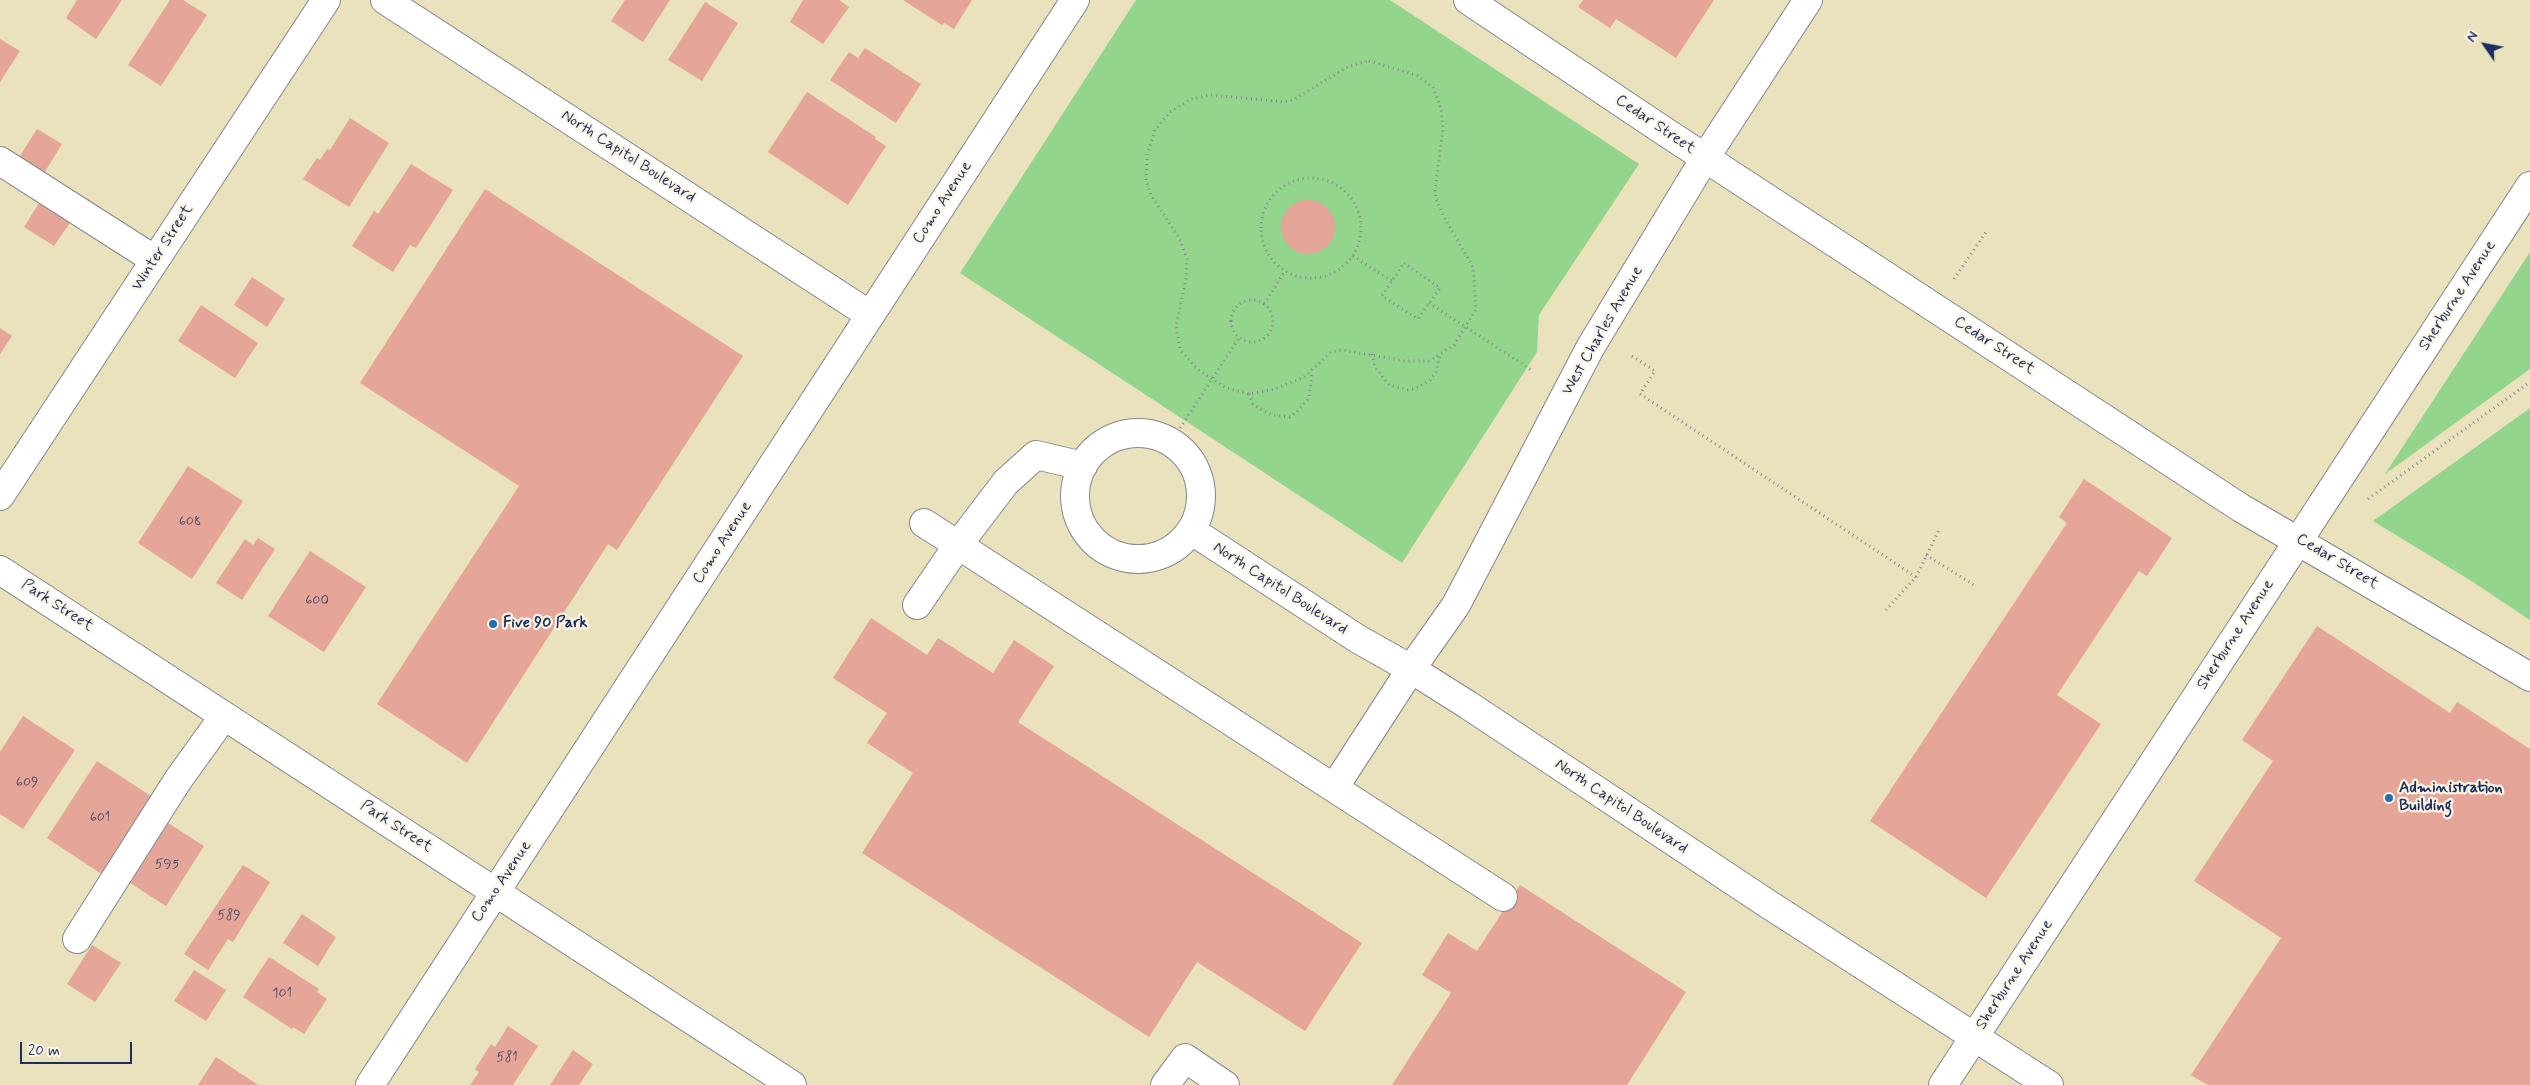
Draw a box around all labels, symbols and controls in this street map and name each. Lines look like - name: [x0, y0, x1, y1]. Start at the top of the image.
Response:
- north arrow: [2460, 20, 2510, 70]
- text: N: [2462, 28, 2483, 46]
- street label: Cedar Street: [1611, 91, 1699, 159]
- street label: North Capitol Boulevard: [557, 106, 699, 208]
- street label: Como Avenue: [909, 158, 977, 248]
- street label: Winter Street: [128, 201, 198, 295]
- street label: Sherburne Avenue: [2415, 237, 2501, 355]
- street label: West Charles Avenue: [1558, 263, 1648, 399]
- street label: Cedar Street: [1950, 313, 2038, 379]
- street label: Como Avenue: [689, 498, 757, 588]
- house number: 608: [179, 514, 201, 530]
- street label: Cedar Street: [2292, 530, 2382, 594]
- street label: North Capitol Boulevard: [1209, 538, 1351, 640]
- street label: Park Street: [17, 576, 97, 636]
- street label: Sherburne Avenue: [2193, 576, 2279, 694]
- house number: 600: [305, 593, 329, 609]
- place label: Five 90 Park: [503, 614, 587, 634]
- marker: Five 90 Park: [487, 618, 499, 630]
- street label: North Capitol Boulevard: [1551, 755, 1691, 859]
- house number: 609: [16, 775, 38, 791]
- place label: Administration Building: [2399, 779, 2503, 817]
- marker: Administration Building: [2383, 792, 2395, 804]
- street label: Park Street: [356, 797, 436, 857]
- house number: 601: [90, 810, 110, 826]
- street label: Como Avenue: [468, 837, 536, 927]
- house number: 595: [155, 857, 179, 873]
- house number: 589: [217, 908, 241, 924]
- street label: Sherburne Avenue: [1972, 916, 2058, 1034]
- house number: 101: [272, 986, 292, 1002]
- scale bar: [22, 1032, 135, 1064]
- text: 20 m: [28, 1041, 60, 1061]
- house number: 581: [496, 1050, 518, 1066]

